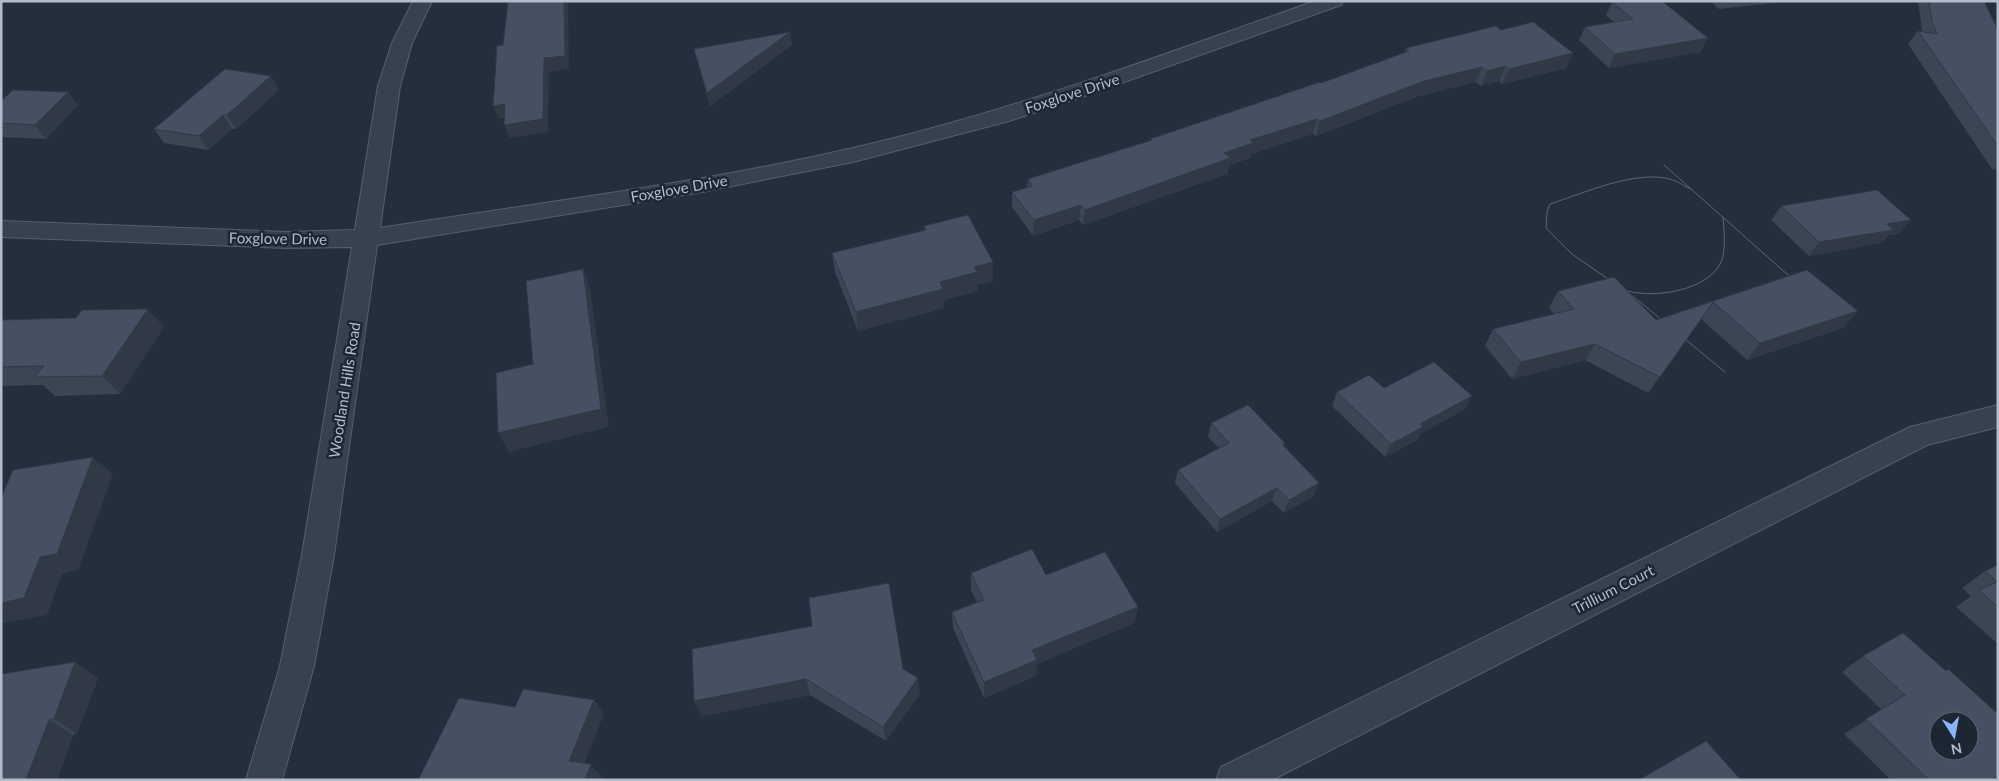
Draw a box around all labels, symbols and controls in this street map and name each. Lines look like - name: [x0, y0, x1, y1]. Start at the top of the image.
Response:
- street label: Foxglove Drive: [1023, 69, 1122, 117]
- street label: Foxglove Drive: [629, 171, 729, 205]
- street label: Foxglove Drive: [229, 228, 327, 248]
- street label: Woodland Hills Road: [324, 321, 364, 459]
- street label: Trillium Court: [1569, 560, 1657, 617]
- north arrow: [1929, 711, 1979, 761]
- text: N: [1950, 740, 1963, 759]

